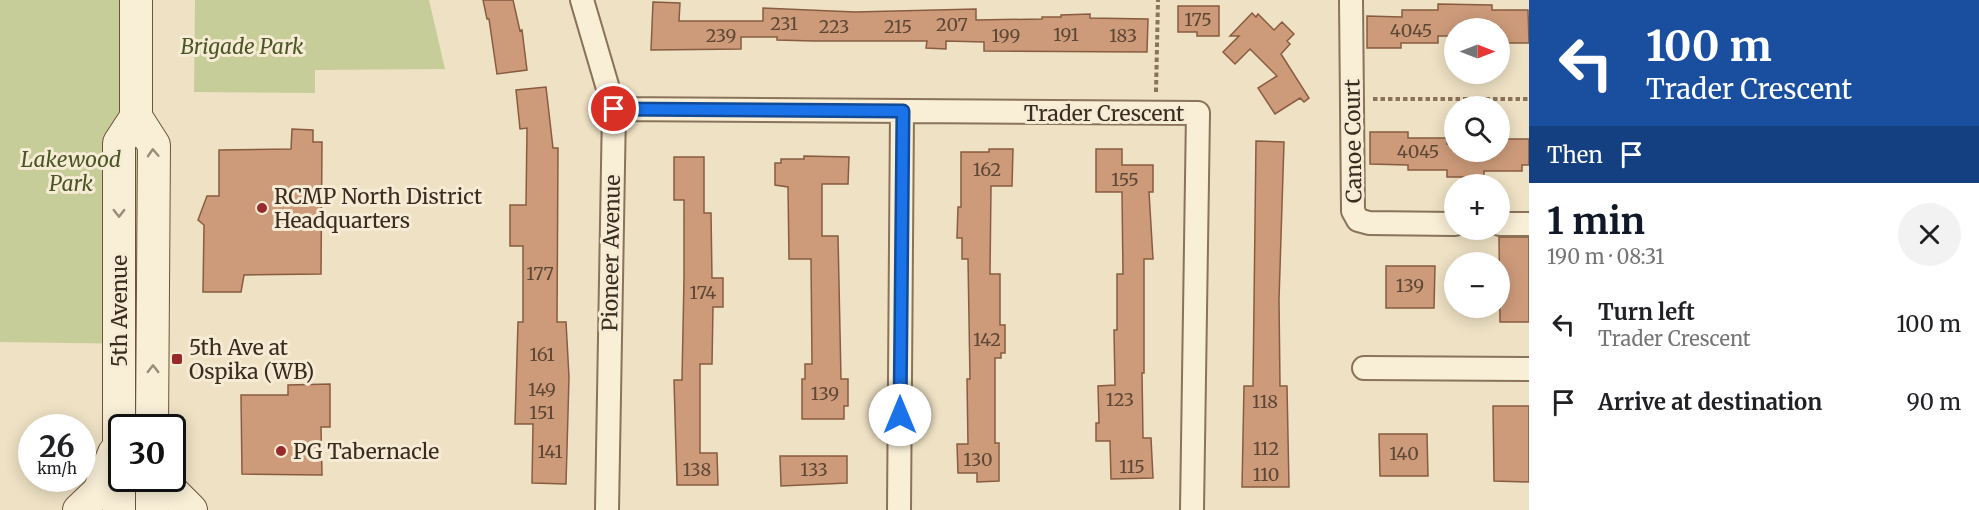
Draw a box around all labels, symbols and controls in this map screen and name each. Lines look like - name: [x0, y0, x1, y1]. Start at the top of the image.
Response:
- house number: 175: [1184, 8, 1212, 31]
- house number: 231: [770, 12, 798, 35]
- house number: 207: [936, 13, 968, 36]
- house number: 223: [819, 15, 849, 38]
- house number: 215: [884, 15, 912, 38]
- north arrow: [1444, 18, 1510, 84]
- map controls: [1444, 18, 1510, 318]
- house number: 4045: [1390, 19, 1432, 42]
- text: 100 m: [1646, 20, 1772, 72]
- house number: 191: [1053, 23, 1079, 46]
- house number: 239: [706, 24, 736, 47]
- house number: 199: [991, 24, 1021, 47]
- house number: 183: [1109, 24, 1137, 47]
- icon: left: [1547, 24, 1625, 102]
- park label: Brigade Park: [180, 33, 304, 60]
- text: Trader Crescent: [1646, 72, 1852, 106]
- street label: Canoe Court: [1338, 79, 1368, 203]
- pin: [588, 83, 639, 134]
- icon: arrive: [597, 92, 630, 125]
- button: search: [1444, 96, 1510, 162]
- street label: Trader Crescent: [1024, 100, 1184, 127]
- icon: arrive: [1615, 138, 1648, 171]
- house number: 4045: [1397, 140, 1439, 163]
- text: Then: [1547, 141, 1603, 169]
- park label: Lakewood Park: [21, 146, 121, 197]
- one-way arrow: [147, 149, 160, 158]
- house number: 162: [973, 158, 1001, 181]
- house number: 155: [1111, 168, 1139, 191]
- street label: Pioneer Avenue: [596, 174, 626, 332]
- button: +: [1444, 174, 1510, 240]
- place label: RCMP North District Headquarters: [274, 183, 482, 234]
- text: 1 min: [1547, 199, 1645, 244]
- marker: RCMP North District Headquarters: [255, 201, 269, 215]
- button: close: [1898, 203, 1961, 266]
- one-way arrow: [113, 208, 125, 217]
- text: 190 m · 08:31: [1547, 244, 1664, 269]
- button: −: [1444, 252, 1510, 318]
- street label: 5th Avenue: [106, 255, 133, 367]
- house number: 177: [526, 262, 554, 285]
- house number: 139: [1396, 274, 1424, 297]
- house number: 174: [690, 281, 716, 304]
- text: Turn left: [1598, 298, 1695, 326]
- icon: left: [1547, 308, 1580, 341]
- text: 100 m: [1896, 310, 1961, 338]
- text: Trader Crescent: [1598, 326, 1751, 351]
- house number: 142: [973, 328, 1001, 351]
- place label: 5th Ave at Ospika (WB): [189, 334, 314, 385]
- house number: 161: [529, 343, 555, 366]
- marker: 5th Ave at Ospika (WB): [170, 352, 184, 366]
- one-way arrow: [147, 365, 159, 374]
- house number: 149: [528, 378, 556, 401]
- house number: 139: [811, 382, 839, 405]
- position arrow: [868, 383, 932, 447]
- icon: arrive: [1547, 386, 1580, 419]
- house number: 123: [1106, 388, 1134, 411]
- text: Arrive at destination: [1598, 388, 1822, 416]
- text: 90 m: [1906, 388, 1961, 416]
- house number: 118: [1252, 390, 1278, 413]
- house number: 151: [529, 401, 555, 424]
- speed limit sign: 30: [108, 414, 186, 492]
- text: 26: [39, 427, 75, 465]
- house number: 112: [1253, 437, 1279, 460]
- place label: PG Tabernacle: [293, 438, 439, 465]
- house number: 141: [537, 440, 563, 463]
- house number: 140: [1389, 442, 1419, 465]
- marker: PG Tabernacle: [274, 444, 288, 458]
- house number: 130: [963, 448, 993, 471]
- house number: 115: [1119, 455, 1145, 478]
- house number: 138: [683, 458, 711, 481]
- house number: 133: [800, 458, 828, 481]
- text: km/h: [37, 459, 77, 478]
- house number: 110: [1253, 463, 1279, 486]

